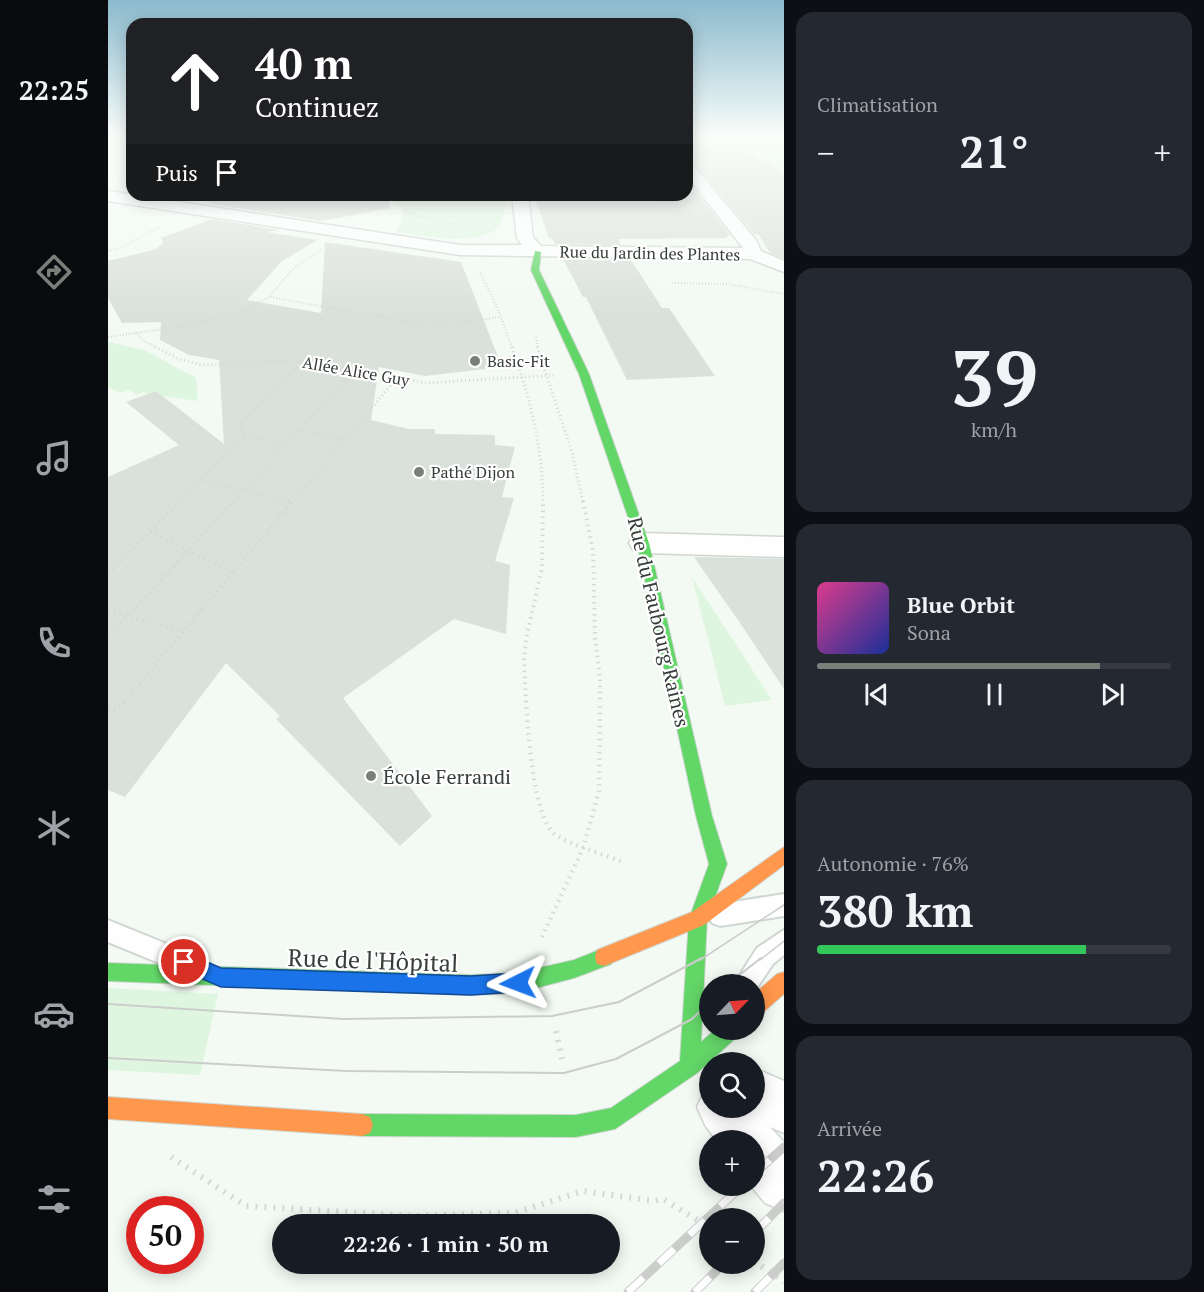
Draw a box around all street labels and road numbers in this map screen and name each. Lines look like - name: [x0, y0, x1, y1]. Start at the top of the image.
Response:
- street label: Rue du Jardin des Plantes: [560, 240, 741, 266]
- street label: Allée Alice Guy: [301, 351, 412, 391]
- street label: Rue du Faubourg Raines: [622, 514, 696, 730]
- street label: Rue de l'Hôpital: [287, 941, 459, 979]

